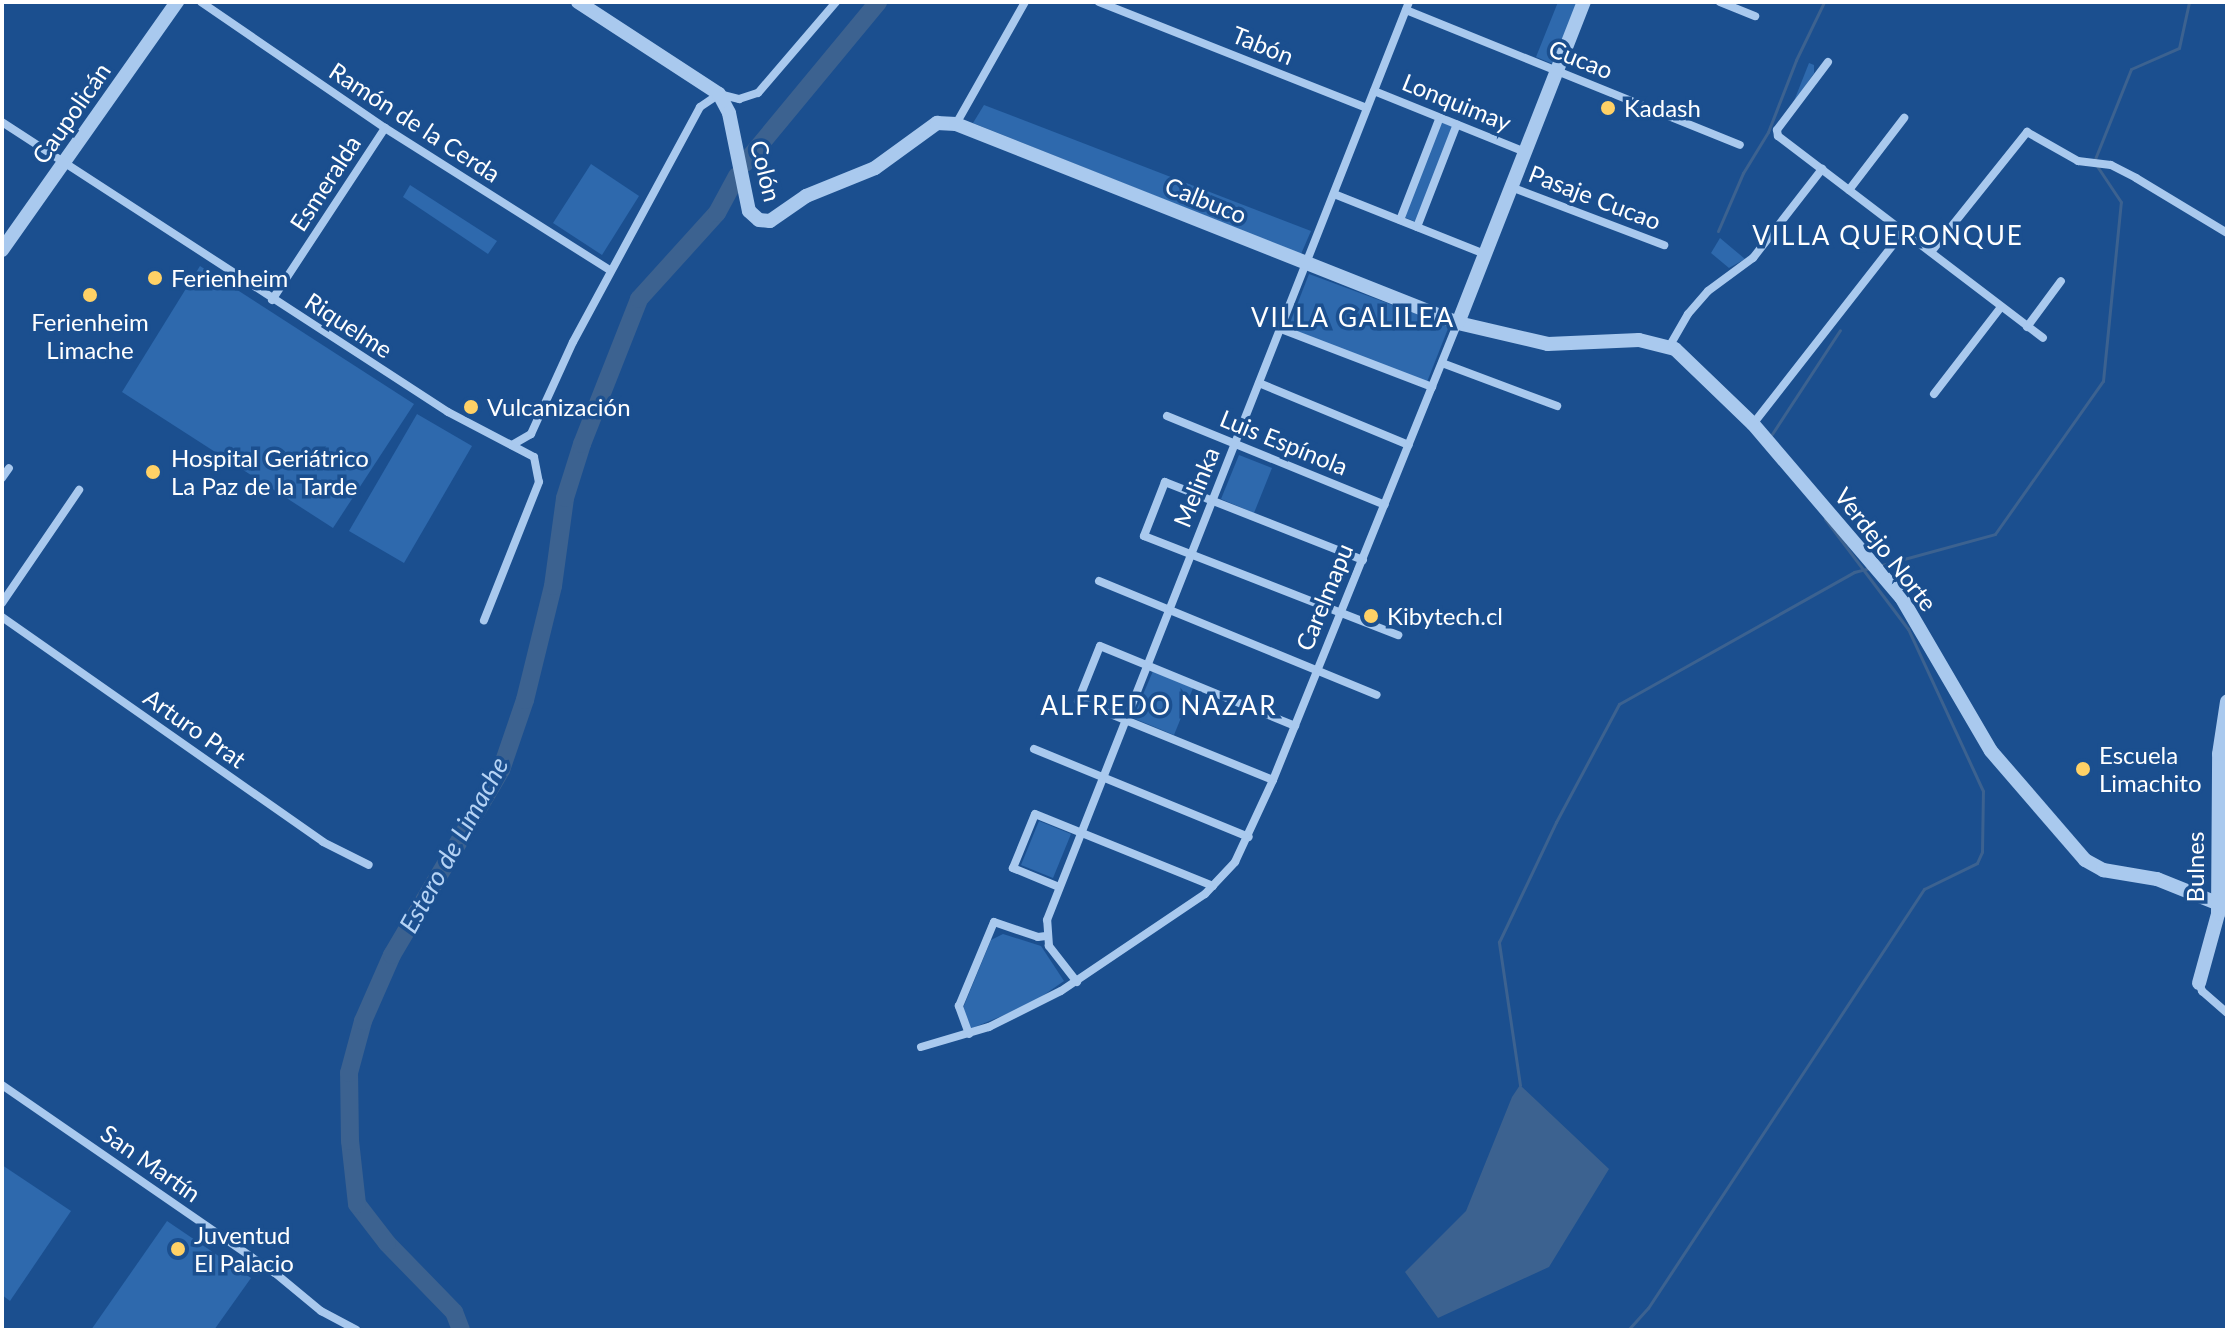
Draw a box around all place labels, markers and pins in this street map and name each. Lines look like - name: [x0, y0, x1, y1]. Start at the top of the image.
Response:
- place label: Kadash: [1624, 94, 1701, 122]
- marker: Kadash: [1599, 99, 1617, 117]
- place label: Ferienheim: [171, 264, 288, 292]
- marker: Ferienheim: [146, 269, 164, 287]
- marker: Ferienheim Limache: [81, 286, 99, 304]
- place label: Ferienheim Limache: [31, 308, 149, 364]
- place label: Vulcanización: [487, 393, 631, 421]
- marker: Vulcanización: [462, 398, 480, 416]
- place label: Hospital Geriátrico La Paz de la Tarde: [171, 444, 369, 500]
- marker: Hospital Geriátrico La Paz de la Tarde: [142, 461, 164, 483]
- place label: Kibytech.cl: [1387, 602, 1503, 630]
- marker: Kibytech.cl: [1362, 607, 1380, 625]
- place label: Escuela Limachito: [2099, 741, 2202, 797]
- marker: Escuela Limachito: [2074, 760, 2092, 778]
- place label: Juventud El Palacio: [194, 1221, 294, 1277]
- marker: Juventud El Palacio: [169, 1240, 187, 1258]

